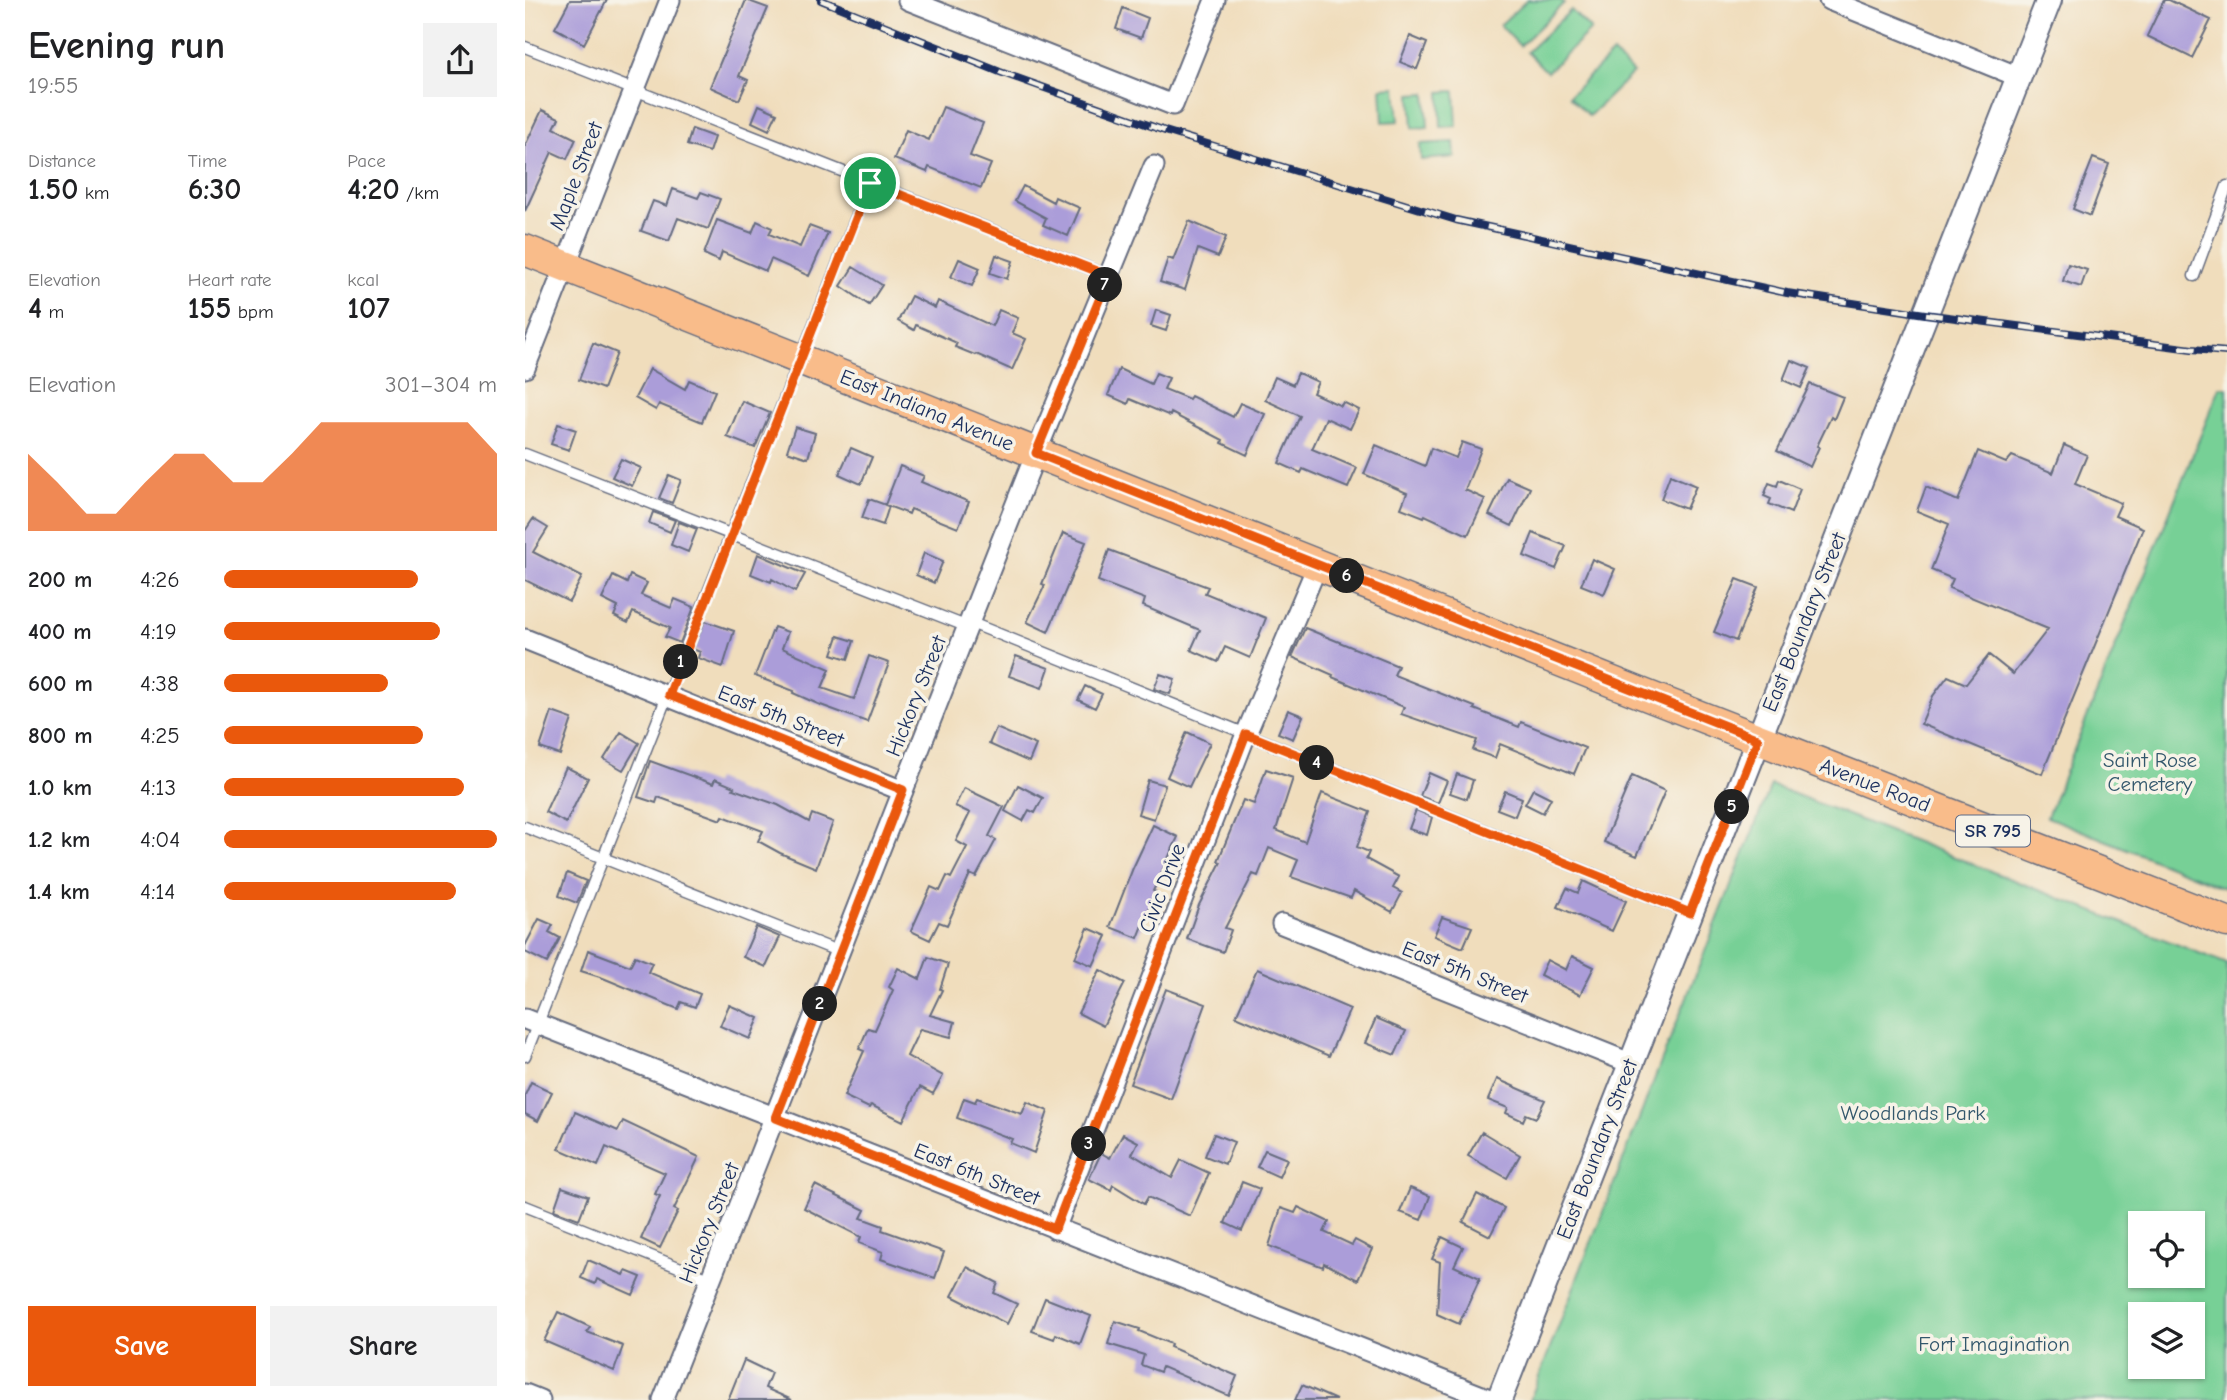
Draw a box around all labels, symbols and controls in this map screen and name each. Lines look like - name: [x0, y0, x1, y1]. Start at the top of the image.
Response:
- button: share: [423, 23, 497, 97]
- text: Evening run: [28, 24, 225, 68]
- text: 19:55: [28, 72, 78, 99]
- street label: Maple Street: [544, 117, 608, 234]
- text: Distance: [28, 150, 96, 172]
- text: Time: [188, 150, 227, 172]
- text: Pace: [347, 150, 386, 172]
- pin: [840, 153, 900, 213]
- icon: arrive: [851, 164, 889, 202]
- text: 1.50: [28, 172, 78, 207]
- text: 6:30: [188, 172, 242, 207]
- text: 4:20: [347, 172, 400, 207]
- text: km: [78, 182, 110, 204]
- text: /km: [400, 182, 439, 204]
- pin: 7: [1087, 268, 1123, 302]
- text: Elevation: [28, 269, 101, 291]
- text: Heart rate: [188, 269, 271, 291]
- text: kcal: [347, 269, 379, 291]
- text: 7: [1100, 273, 1109, 295]
- text: 4: [28, 291, 42, 326]
- text: 155: [188, 291, 231, 326]
- text: 107: [347, 291, 390, 326]
- text: m: [42, 301, 64, 323]
- text: bpm: [231, 301, 274, 323]
- street label: East Indiana Avenue: [837, 364, 1017, 456]
- text: Elevation: [28, 371, 116, 398]
- text: 301–304 m: [385, 371, 497, 398]
- street label: East Boundary Street: [1757, 528, 1851, 715]
- pin: 6: [1329, 558, 1365, 594]
- text: 6: [1342, 564, 1351, 586]
- text: 200 m: [28, 566, 92, 593]
- text: 4:26: [140, 566, 180, 593]
- text: 400 m: [28, 618, 92, 645]
- text: 4:19: [140, 618, 177, 645]
- street label: Hickory Street: [881, 631, 952, 760]
- pin: 1: [663, 644, 699, 680]
- text: 1: [677, 650, 684, 672]
- text: 600 m: [28, 670, 93, 697]
- text: 4:38: [140, 670, 179, 697]
- street label: East 5th Street: [715, 680, 848, 753]
- text: 800 m: [28, 722, 93, 749]
- text: 4:25: [140, 722, 180, 749]
- pin: 4: [1299, 746, 1335, 780]
- park label: Saint Rose Cemetery: [2103, 748, 2197, 796]
- text: 4: [1312, 751, 1321, 773]
- street label: Avenue Road: [1816, 753, 1934, 817]
- text: 1.0 km: [28, 774, 92, 801]
- text: 4:13: [140, 774, 176, 801]
- pin: 5: [1715, 790, 1749, 824]
- text: 5: [1726, 795, 1737, 817]
- road number: SR 795: [1956, 816, 2030, 846]
- text: 1.2 km: [28, 826, 90, 853]
- text: 4:04: [140, 826, 180, 853]
- street label: Civic Drive: [1134, 840, 1190, 936]
- text: 1.4 km: [28, 878, 90, 905]
- text: 4:14: [140, 878, 176, 905]
- street label: East 5th Street: [1399, 936, 1532, 1009]
- pin: 2: [803, 986, 837, 1021]
- text: 2: [815, 992, 824, 1014]
- street label: East Boundary Street: [1552, 1055, 1643, 1242]
- park label: Woodlands Park: [1841, 1101, 1985, 1125]
- pin: 3: [1071, 1126, 1107, 1162]
- text: 3: [1084, 1132, 1093, 1154]
- street label: East 6th Street: [911, 1138, 1044, 1211]
- street label: Hickory Street: [674, 1158, 745, 1287]
- map controls: [2128, 1211, 2205, 1379]
- button: locate: [2128, 1211, 2205, 1288]
- button: layers: [2128, 1302, 2205, 1379]
- button: Save: [28, 1306, 256, 1386]
- button: Share: [270, 1306, 497, 1386]
- park label: Fort Imagination: [1918, 1332, 2070, 1356]

